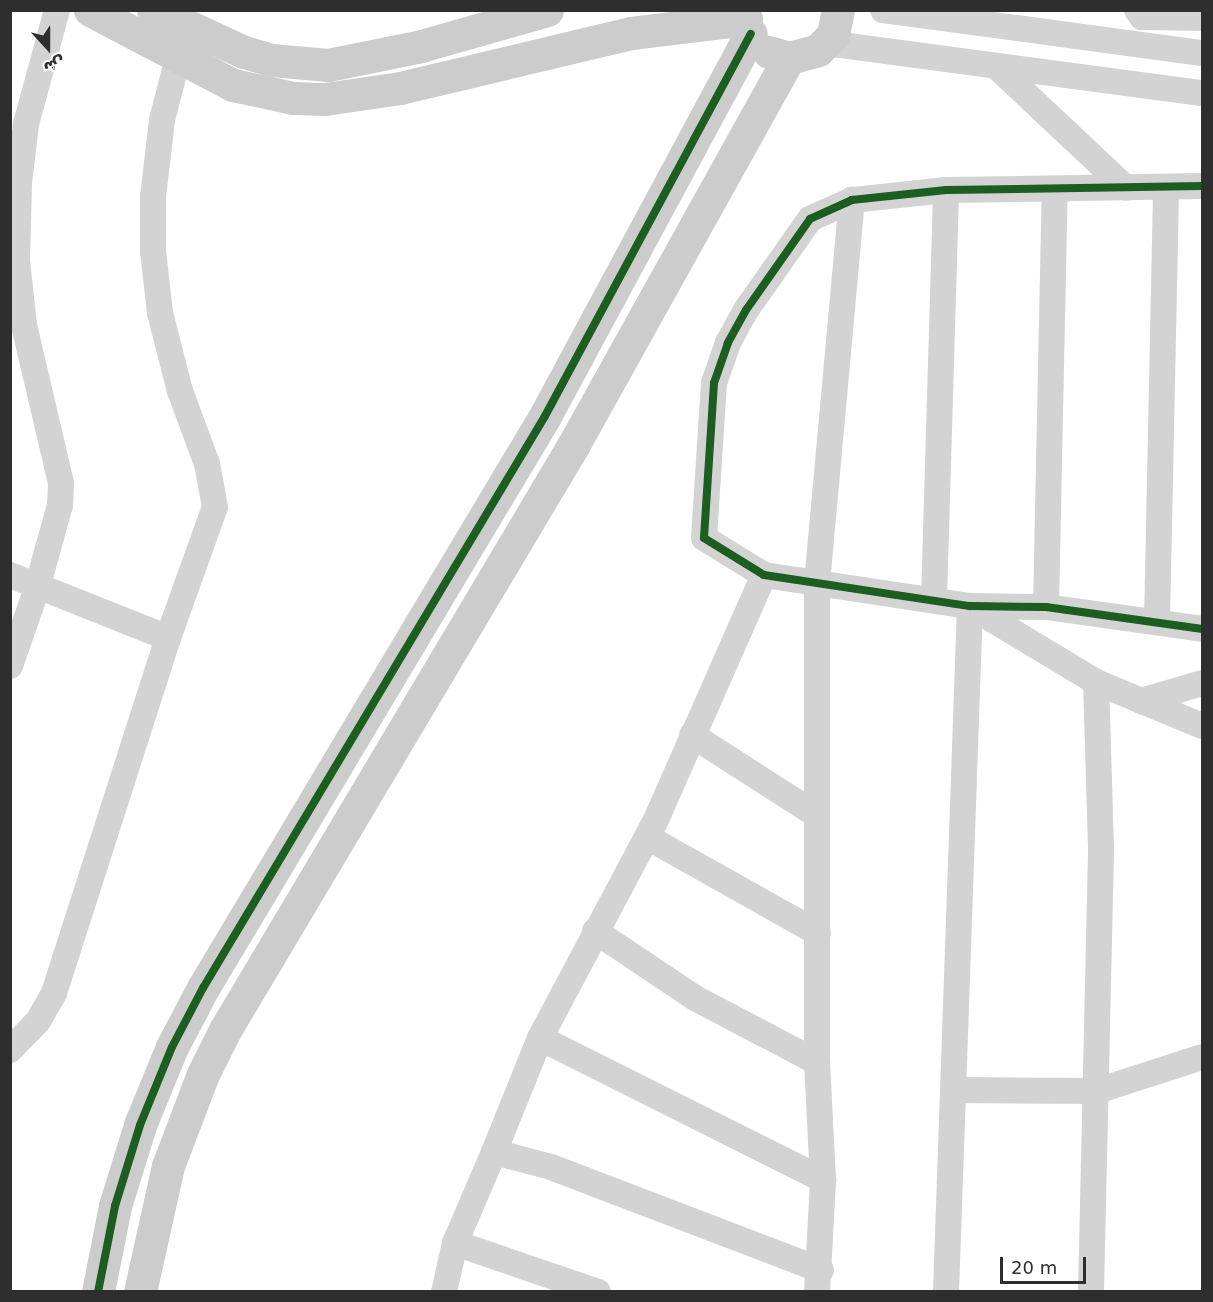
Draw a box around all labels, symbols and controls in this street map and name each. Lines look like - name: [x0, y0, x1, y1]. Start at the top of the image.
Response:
- north arrow: [18, 18, 78, 78]
- text: ش: [41, 52, 68, 78]
- scale bar: [1003, 1245, 1088, 1283]
- text: 20 m: [1011, 1257, 1057, 1278]

